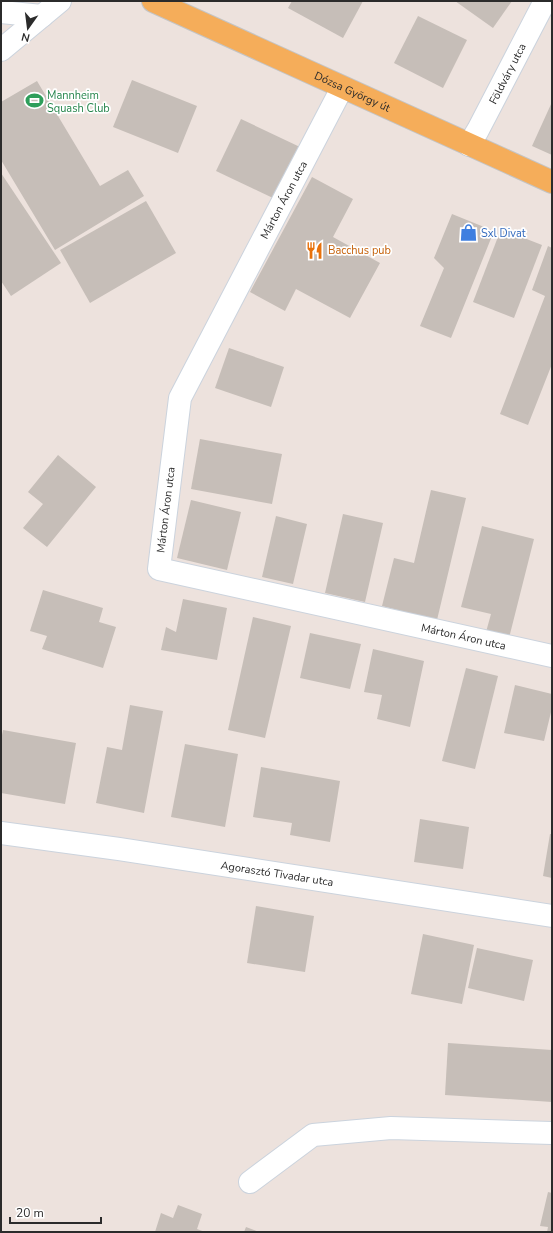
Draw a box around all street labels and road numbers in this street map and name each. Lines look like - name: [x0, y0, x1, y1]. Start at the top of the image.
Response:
- street label: Földváry utca: [485, 40, 529, 107]
- street label: Dózsa György út: [312, 68, 393, 115]
- street label: Márton Áron utca: [256, 158, 311, 242]
- street label: Márton Áron utca: [152, 466, 179, 554]
- street label: Márton Áron utca: [420, 620, 508, 653]
- street label: Agorasztó Tivadar utca: [220, 857, 335, 890]

